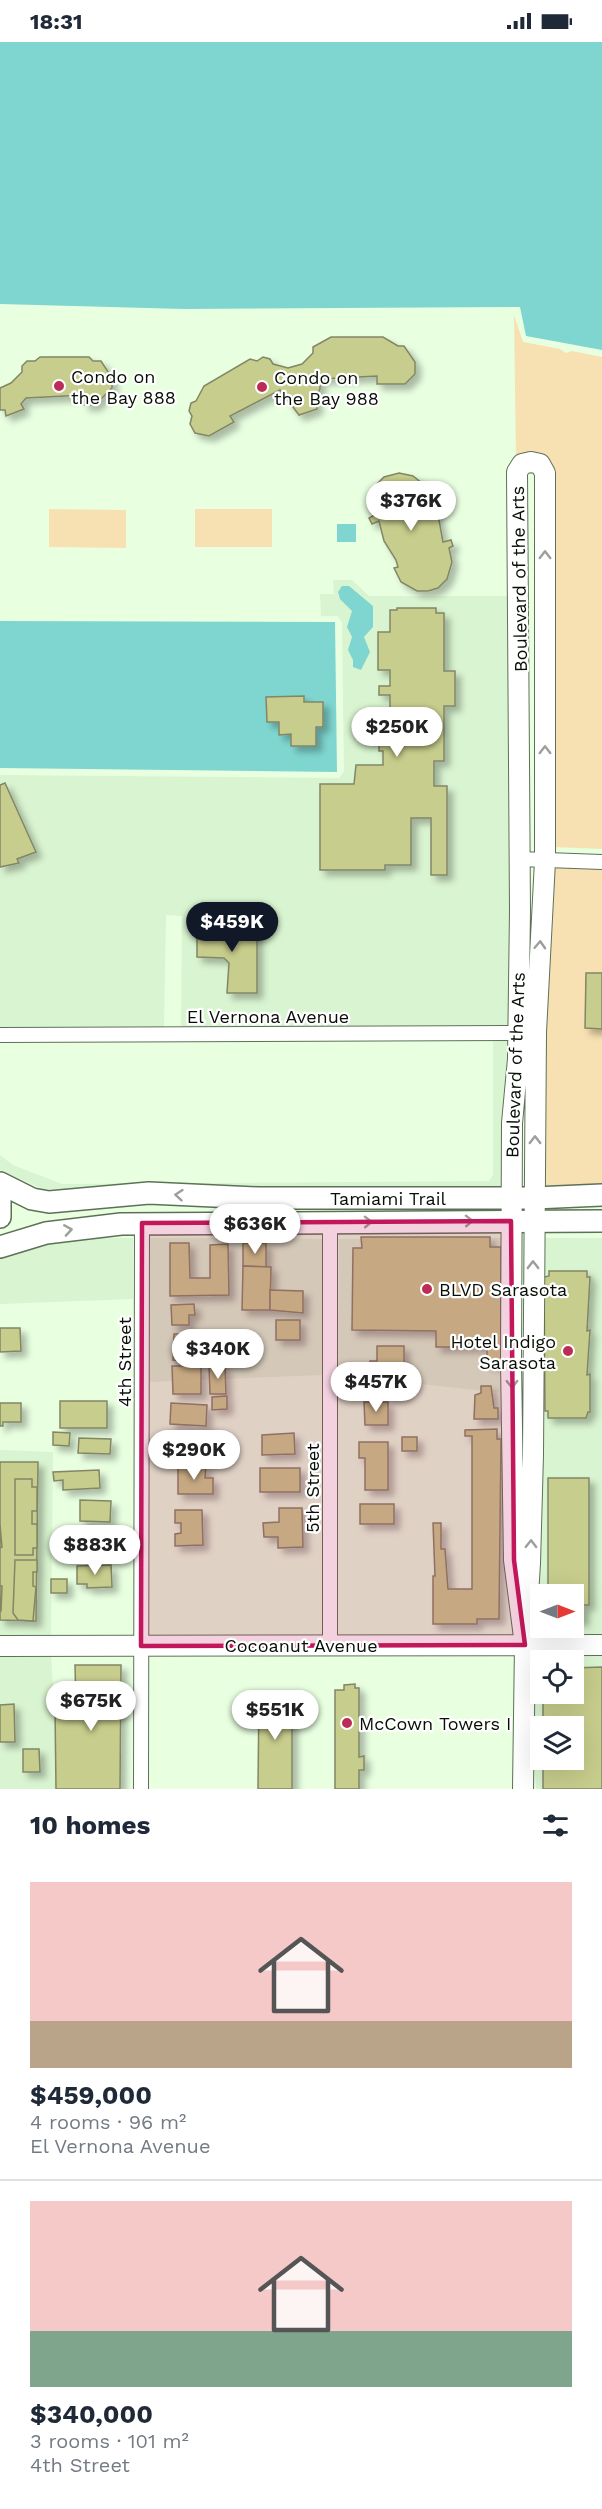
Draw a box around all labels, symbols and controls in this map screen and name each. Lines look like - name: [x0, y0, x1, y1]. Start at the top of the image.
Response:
- text: 18:31: [30, 9, 82, 34]
- place label: Condo on the Bay 888: [71, 366, 176, 408]
- place label: Condo on the Bay 988: [274, 367, 379, 409]
- marker: Condo on the Bay 888: [52, 379, 66, 393]
- marker: Condo on the Bay 988: [255, 380, 269, 394]
- pin: $376K: [369, 481, 453, 532]
- street label: Boulevard of the Arts: [507, 486, 531, 672]
- text: $376K: [380, 488, 442, 512]
- one-way arrow: [539, 550, 551, 559]
- pin: $250K: [355, 707, 439, 758]
- text: $250K: [365, 714, 429, 738]
- one-way arrow: [539, 745, 551, 754]
- pin: $459K: [190, 902, 274, 953]
- text: $459K: [200, 909, 264, 933]
- one-way arrow: [533, 940, 546, 949]
- street label: Boulevard of the Arts: [501, 972, 529, 1158]
- street label: El Vernona Avenue: [187, 1006, 349, 1027]
- one-way arrow: [529, 1135, 541, 1144]
- street label: Tamiami Trail: [330, 1188, 447, 1209]
- one-way arrow: [175, 1189, 184, 1202]
- pin: $636K: [213, 1204, 297, 1255]
- text: $636K: [223, 1211, 287, 1235]
- one-way arrow: [465, 1215, 474, 1227]
- one-way arrow: [363, 1216, 372, 1229]
- one-way arrow: [64, 1224, 73, 1236]
- one-way arrow: [527, 1261, 539, 1270]
- place label: BLVD Sarasota: [439, 1279, 567, 1300]
- marker: BLVD Sarasota: [420, 1282, 434, 1296]
- street label: 4th Street: [114, 1317, 135, 1407]
- pin: $340K: [176, 1329, 260, 1380]
- place label: Hotel Indigo Sarasota: [451, 1331, 556, 1373]
- text: $340K: [186, 1336, 250, 1360]
- marker: Hotel Indigo Sarasota: [561, 1344, 575, 1358]
- pin: $457K: [334, 1362, 418, 1413]
- text: $457K: [345, 1369, 407, 1393]
- one-way arrow: [505, 1380, 518, 1389]
- pin: $290K: [152, 1430, 236, 1481]
- text: $290K: [162, 1437, 226, 1461]
- street label: 5th Street: [302, 1443, 323, 1533]
- pin: $883K: [53, 1525, 137, 1576]
- text: $883K: [63, 1532, 127, 1556]
- one-way arrow: [524, 1540, 537, 1549]
- north arrow: [530, 1584, 584, 1638]
- map controls: [530, 1584, 584, 1770]
- street label: Cocoanut Avenue: [224, 1635, 378, 1656]
- button: locate: [530, 1650, 584, 1704]
- pin: $675K: [49, 1681, 133, 1732]
- text: $675K: [60, 1688, 122, 1712]
- pin: $551K: [233, 1690, 317, 1741]
- text: $551K: [246, 1697, 304, 1721]
- place label: McCown Towers I: [359, 1713, 511, 1734]
- marker: McCown Towers I: [340, 1716, 354, 1730]
- button: layers: [530, 1716, 584, 1770]
- icon: filters: [539, 1809, 572, 1842]
- text: 10 homes: [30, 1810, 150, 1840]
- icon: home: [247, 1921, 355, 2029]
- text: $459,000: [30, 2080, 152, 2110]
- text: 4 rooms · 96 m²: [30, 2110, 186, 2134]
- text: El Vernona Avenue: [30, 2134, 210, 2158]
- icon: home: [247, 2240, 355, 2348]
- text: $340,000: [30, 2399, 153, 2429]
- text: 3 rooms · 101 m²: [30, 2429, 189, 2453]
- text: 4th Street: [30, 2453, 130, 2477]

